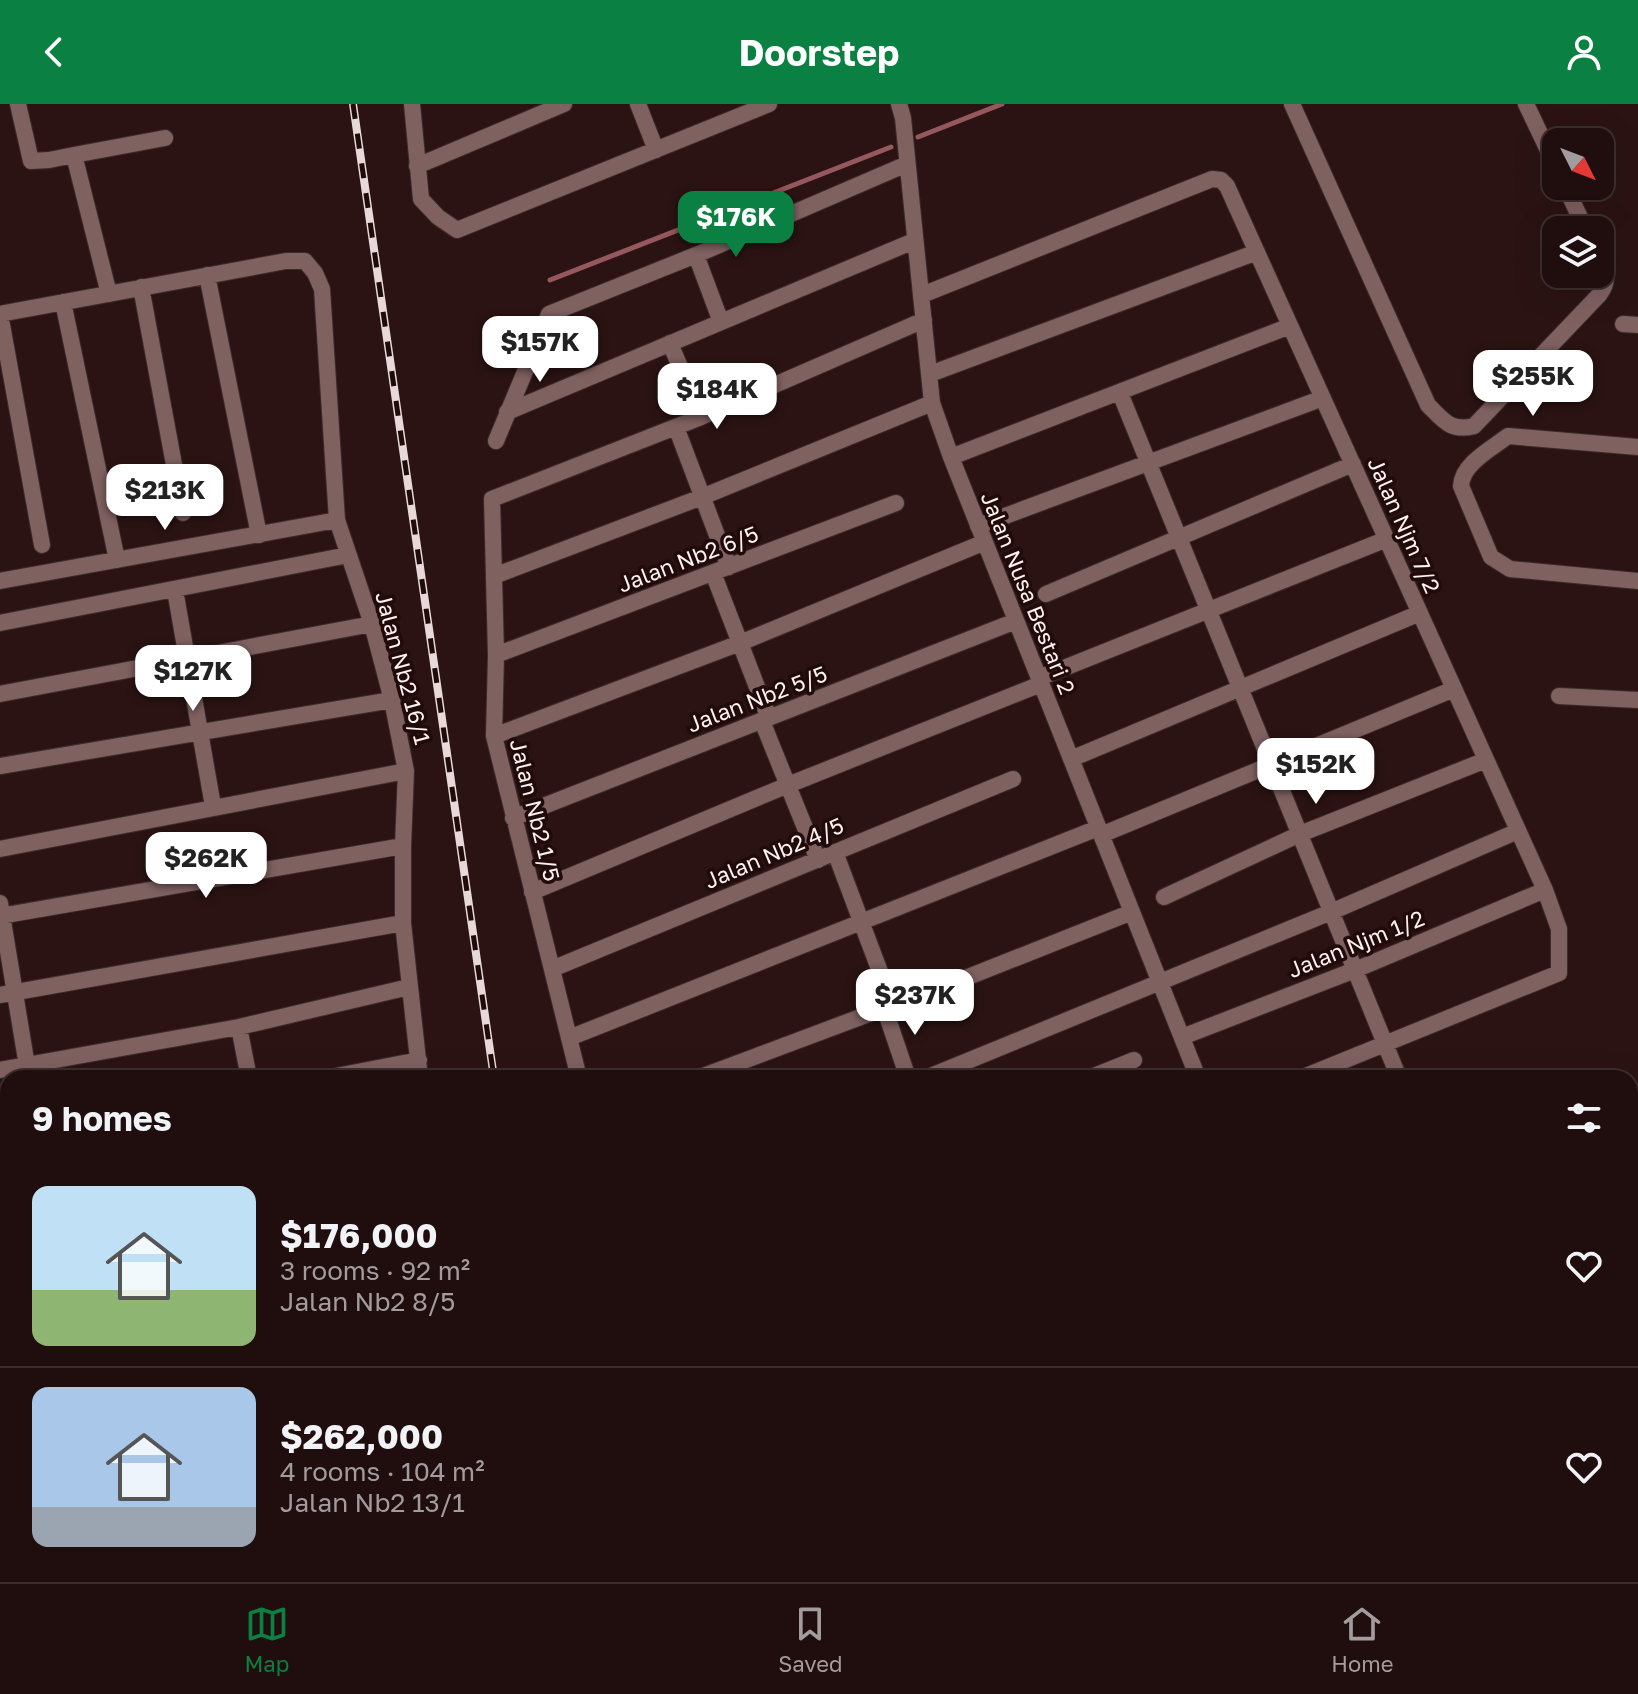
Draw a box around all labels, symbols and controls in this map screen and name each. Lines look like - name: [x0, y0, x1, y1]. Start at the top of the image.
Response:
- icon: back: [32, 30, 76, 74]
- icon: person: [1562, 30, 1606, 74]
- text: Doorstep: [739, 31, 899, 74]
- north arrow: [1542, 128, 1614, 200]
- map controls: [1542, 128, 1614, 288]
- pin: $176K: [680, 191, 792, 259]
- text: $176K: [696, 201, 776, 232]
- button: layers: [1542, 216, 1614, 288]
- pin: $157K: [484, 316, 596, 384]
- text: $157K: [500, 326, 580, 357]
- pin: $255K: [1477, 350, 1589, 418]
- text: $255K: [1491, 360, 1575, 391]
- pin: $184K: [661, 363, 773, 431]
- text: $184K: [676, 373, 758, 404]
- street label: Jalan Njm 7/2: [1362, 453, 1446, 597]
- pin: $213K: [109, 464, 221, 532]
- text: $213K: [124, 474, 206, 505]
- street label: Jalan Nusa Bestari 2: [976, 488, 1081, 698]
- street label: Jalan Nb2 6/5: [614, 519, 762, 598]
- street label: Jalan Nb2 16/1: [370, 589, 437, 747]
- pin: $127K: [137, 645, 249, 713]
- text: $127K: [153, 655, 233, 686]
- street label: Jalan Nb2 5/5: [683, 659, 831, 738]
- street label: Jalan Nb2 1/5: [505, 736, 566, 884]
- pin: $152K: [1260, 738, 1372, 806]
- text: $152K: [1275, 748, 1357, 779]
- street label: Jalan Nb2 4/5: [700, 811, 847, 894]
- pin: $262K: [150, 832, 262, 900]
- text: $262K: [164, 842, 248, 873]
- street label: Jalan Njm 1/2: [1284, 904, 1428, 983]
- pin: $237K: [859, 969, 971, 1037]
- text: $237K: [874, 979, 956, 1010]
- icon: filters: [1562, 1096, 1606, 1140]
- text: 9 homes: [32, 1098, 172, 1138]
- text: $176,000: [280, 1215, 438, 1255]
- icon: home: [96, 1218, 192, 1314]
- icon: heart: [1562, 1244, 1606, 1288]
- text: 3 rooms · 92 m²: [280, 1255, 470, 1286]
- text: Jalan Nb2 8/5: [280, 1286, 455, 1317]
- text: $262,000: [280, 1416, 443, 1456]
- icon: home: [96, 1419, 192, 1515]
- icon: heart: [1562, 1445, 1606, 1489]
- text: 4 rooms · 104 m²: [280, 1456, 485, 1487]
- text: Jalan Nb2 13/1: [280, 1487, 465, 1518]
- tab: Map: [244, 1602, 289, 1677]
- tab: Saved: [778, 1602, 842, 1677]
- tab: Home: [1331, 1602, 1394, 1677]

